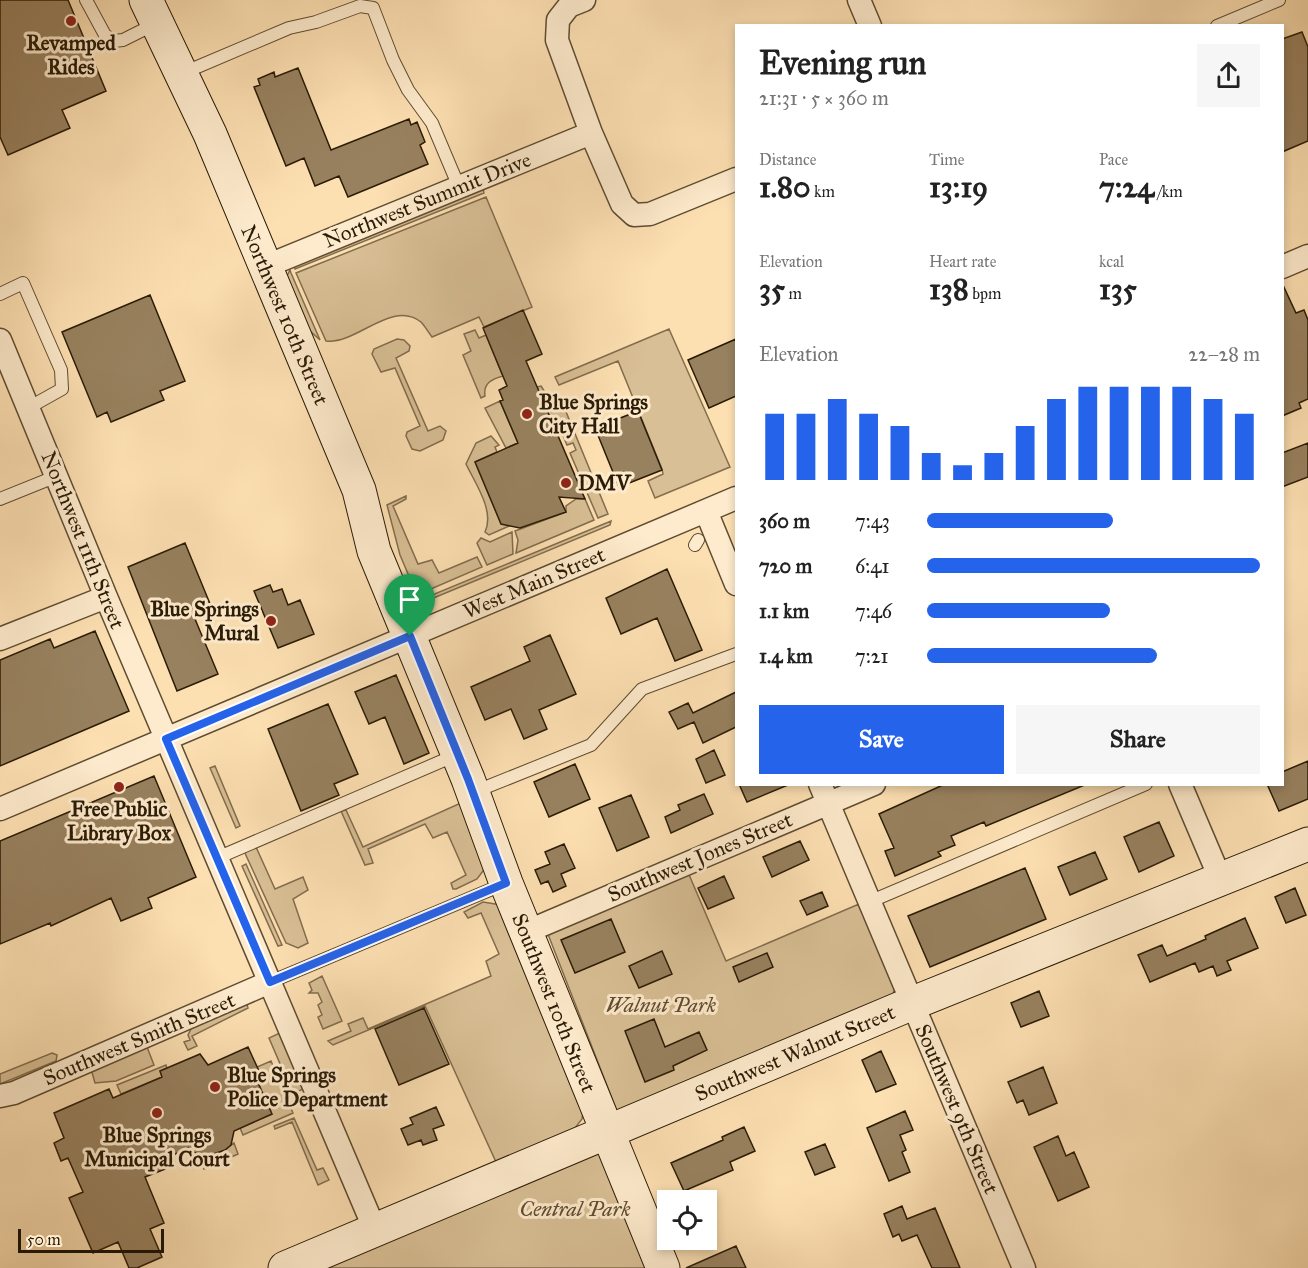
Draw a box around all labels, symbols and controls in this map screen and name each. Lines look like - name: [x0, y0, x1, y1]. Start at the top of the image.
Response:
- marker: Revamped Rides: [64, 14, 78, 28]
- place label: Revamped Rides: [26, 30, 116, 80]
- text: Evening run: [759, 43, 926, 83]
- button: share: [1197, 44, 1260, 107]
- text: 21:31 · 5 × 360 m: [759, 86, 889, 110]
- street label: Northwest Summit Drive: [319, 146, 535, 254]
- text: Distance: [759, 150, 816, 169]
- text: Time: [929, 150, 964, 169]
- text: Pace: [1099, 150, 1128, 169]
- text: 1.80: [759, 169, 811, 205]
- text: 13:19: [929, 169, 988, 205]
- text: 7:24: [1099, 169, 1154, 205]
- text: km: [811, 182, 835, 201]
- text: /km: [1154, 182, 1183, 201]
- street label: Northwest 10th Street: [235, 221, 335, 409]
- text: Elevation: [759, 252, 823, 271]
- text: Heart rate: [929, 252, 996, 271]
- text: kcal: [1099, 252, 1124, 271]
- text: 35: [759, 271, 785, 307]
- text: 138: [929, 271, 969, 307]
- text: 135: [1099, 271, 1137, 307]
- text: m: [785, 284, 802, 303]
- text: bpm: [969, 284, 1001, 303]
- text: Elevation: [759, 342, 838, 366]
- text: 22–28 m: [1188, 342, 1260, 366]
- place label: Blue Springs City Hall: [539, 389, 648, 439]
- marker: Blue Springs City Hall: [520, 407, 534, 421]
- street label: Northwest 11th Street: [36, 447, 131, 633]
- place label: DMV: [578, 470, 632, 496]
- marker: DMV: [559, 476, 573, 490]
- text: 360 m: [759, 509, 810, 533]
- text: 7:43: [855, 509, 890, 533]
- street label: West Main Street: [459, 541, 609, 625]
- text: 720 m: [759, 554, 812, 578]
- text: 6:41: [855, 554, 889, 578]
- pin: [384, 574, 435, 636]
- icon: arrive: [393, 583, 426, 616]
- place label: Blue Springs Mural: [150, 596, 260, 646]
- text: 1.1 km: [759, 599, 809, 623]
- text: 7:46: [855, 599, 892, 623]
- marker: Blue Springs Mural: [264, 614, 278, 628]
- text: 1.4 km: [759, 644, 813, 668]
- text: 7:21: [855, 644, 888, 668]
- button: Save: [759, 705, 1004, 774]
- button: Share: [1016, 705, 1260, 774]
- marker: Free Public Library Box: [112, 780, 126, 794]
- place label: Free Public Library Box: [67, 796, 172, 846]
- street label: Southwest Jones Street: [604, 806, 797, 908]
- street label: Southwest 10th Street: [506, 910, 602, 1097]
- street label: Southwest Smith Street: [39, 987, 239, 1091]
- park label: Walnut Park: [606, 992, 717, 1018]
- street label: Southwest Walnut Street: [691, 999, 899, 1107]
- street label: Southwest 9th Street: [909, 1020, 1005, 1198]
- place label: Blue Springs Police Department: [227, 1062, 388, 1112]
- marker: Blue Springs Police Department: [208, 1080, 222, 1094]
- marker: Blue Springs Municipal Court: [150, 1106, 164, 1120]
- place label: Blue Springs Municipal Court: [84, 1122, 230, 1172]
- map controls: [657, 1190, 717, 1250]
- button: locate: [657, 1190, 717, 1250]
- park label: Central Park: [519, 1196, 631, 1222]
- scale bar: [18, 1226, 164, 1254]
- text: 50 m: [27, 1230, 61, 1249]

